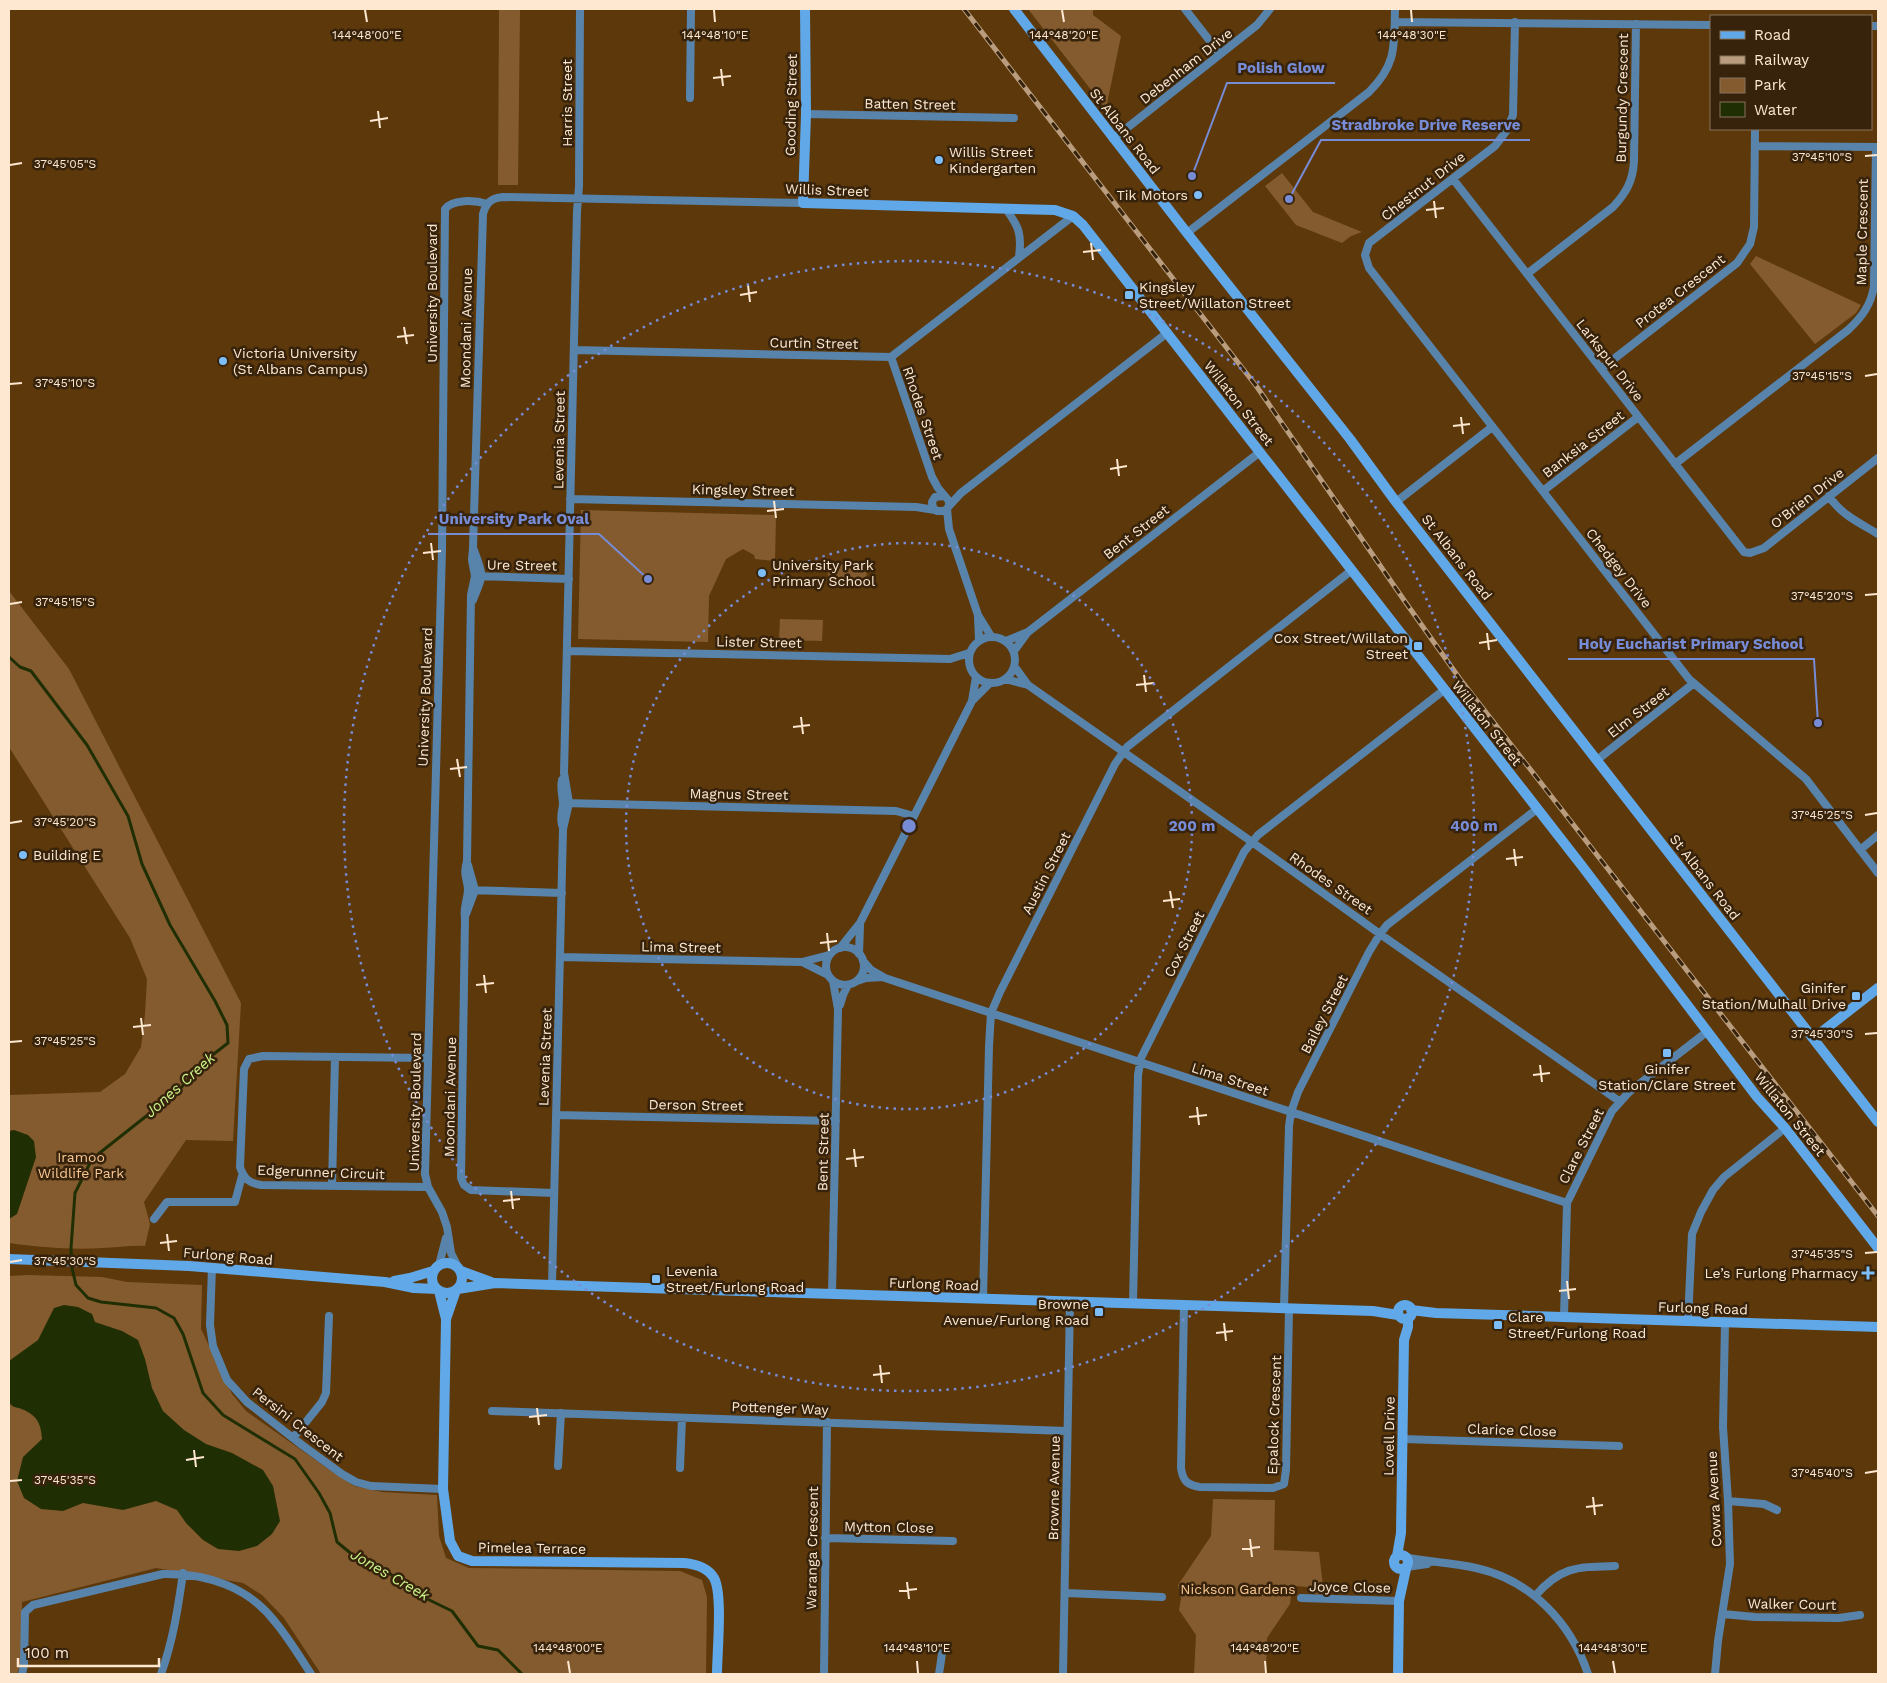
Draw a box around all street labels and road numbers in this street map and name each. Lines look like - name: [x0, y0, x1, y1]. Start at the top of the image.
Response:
- street label: Debenham Drive: [1136, 25, 1236, 107]
- street label: Burgundy Crescent: [1613, 33, 1631, 163]
- street label: Gooding Street: [782, 54, 800, 156]
- street label: Harris Street: [559, 59, 575, 147]
- street label: St Albans Road: [1087, 85, 1163, 177]
- street label: Batten Street: [864, 95, 956, 113]
- street label: Chestnut Drive: [1378, 148, 1468, 224]
- street label: Maple Crescent: [1853, 178, 1871, 285]
- street label: Willis Street: [785, 181, 869, 199]
- street label: University Boulevard: [424, 223, 440, 363]
- street label: Protea Crescent: [1632, 251, 1728, 331]
- street label: Moondani Avenue: [457, 268, 475, 388]
- street label: Larkspur Drive: [1573, 316, 1647, 404]
- street label: Curtin Street: [770, 334, 859, 352]
- street label: Willaton Street: [1201, 357, 1277, 449]
- street label: Rhodes Street: [900, 364, 946, 462]
- street label: Levenia Street: [550, 391, 568, 489]
- street label: Banksia Street: [1539, 407, 1627, 481]
- street label: O'Brien Drive: [1767, 464, 1847, 532]
- street label: Kingsley Street: [692, 481, 794, 499]
- street label: Bent Street: [1100, 501, 1172, 562]
- street label: St Albans Road: [1419, 511, 1495, 603]
- street label: Chedgey Drive: [1583, 525, 1655, 611]
- street label: Ure Street: [487, 556, 557, 574]
- street label: University Boulevard: [415, 627, 435, 767]
- street label: Lister Street: [716, 633, 802, 651]
- street label: Willaton Street: [1449, 677, 1525, 769]
- street label: Elm Street: [1604, 683, 1672, 741]
- street label: Magnus Street: [689, 785, 789, 803]
- street label: Austin Street: [1018, 829, 1074, 917]
- street label: St Albans Road: [1667, 831, 1743, 923]
- street label: Rhodes Street: [1286, 848, 1376, 918]
- street label: Cox Street: [1161, 908, 1207, 980]
- street label: Lima Street: [641, 938, 721, 956]
- street label: Bailey Street: [1297, 972, 1351, 1056]
- street label: Levenia Street: [535, 1007, 555, 1106]
- street label: University Boulevard: [406, 1032, 424, 1172]
- street label: Moondani Avenue: [441, 1037, 459, 1157]
- street label: Lima Street: [1190, 1059, 1271, 1099]
- street label: Willaton Street: [1751, 1069, 1829, 1159]
- street label: Derson Street: [648, 1096, 744, 1114]
- street label: Clare Street: [1555, 1106, 1607, 1186]
- street label: Bent Street: [814, 1112, 832, 1191]
- street label: Edgerunner Circuit: [257, 1162, 385, 1182]
- street label: Furlong Road: [182, 1244, 274, 1268]
- street label: Furlong Road: [889, 1274, 979, 1294]
- street label: Furlong Road: [1658, 1298, 1748, 1318]
- street label: Epalock Crescent: [1264, 1355, 1284, 1475]
- street label: Persini Crescent: [249, 1384, 347, 1465]
- street label: Lovell Drive: [1380, 1396, 1398, 1476]
- street label: Pottenger Way: [731, 1398, 830, 1418]
- street label: Clarice Close: [1467, 1420, 1557, 1440]
- street label: Browne Avenue: [1045, 1435, 1063, 1541]
- street label: Cowra Avenue: [1703, 1450, 1725, 1548]
- street label: Waranga Crescent: [803, 1486, 821, 1610]
- street label: Mytton Close: [844, 1518, 934, 1536]
- street label: Pimelea Terrace: [478, 1539, 586, 1557]
- street label: Joyce Close: [1309, 1578, 1391, 1596]
- street label: Walker Court: [1747, 1595, 1837, 1613]

